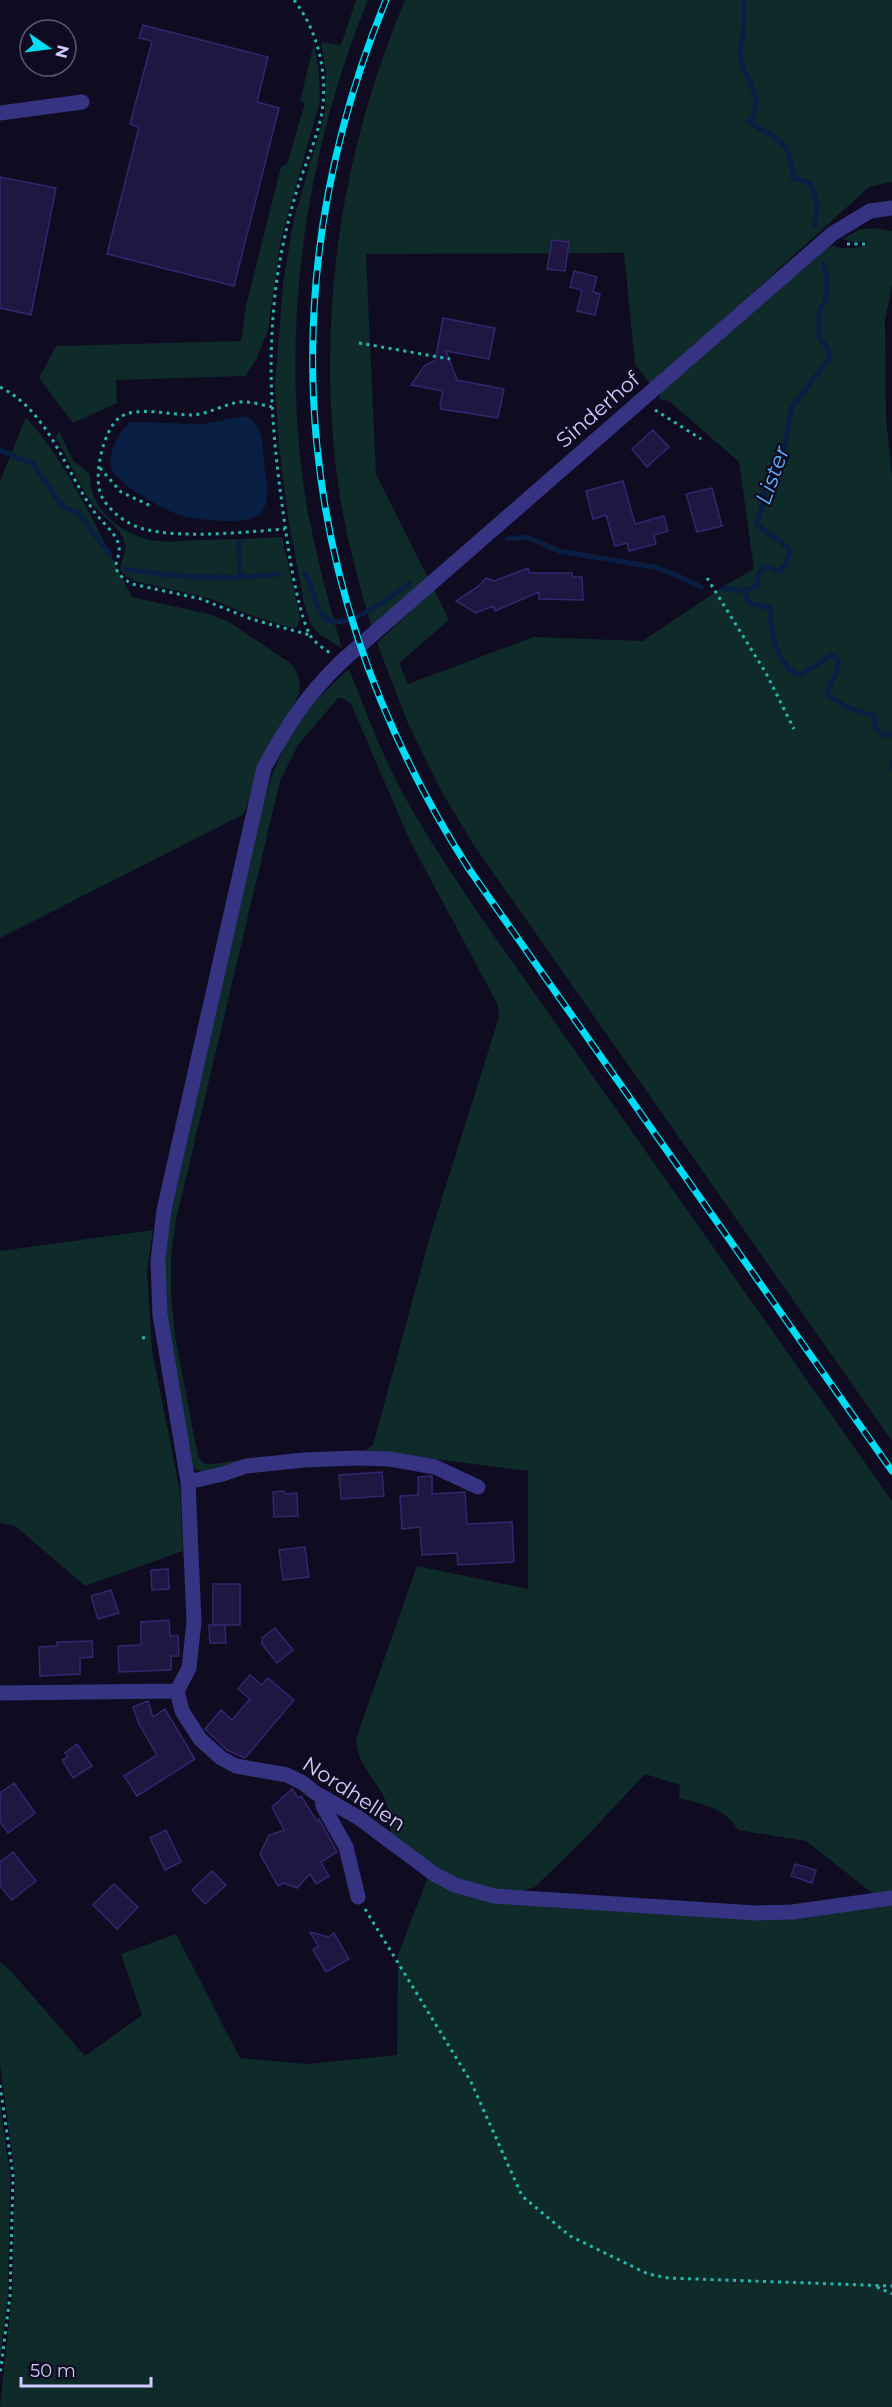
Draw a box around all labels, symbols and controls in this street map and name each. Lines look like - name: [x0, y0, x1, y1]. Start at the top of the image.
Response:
- north arrow: [18, 18, 78, 78]
- text: N: [51, 43, 73, 60]
- street label: Sinderhof: [551, 366, 645, 453]
- water label: Lister: [749, 441, 796, 508]
- street label: Nordhellen: [298, 1751, 410, 1836]
- scale bar: [21, 2350, 152, 2388]
- text: 50 m: [30, 2360, 76, 2382]

